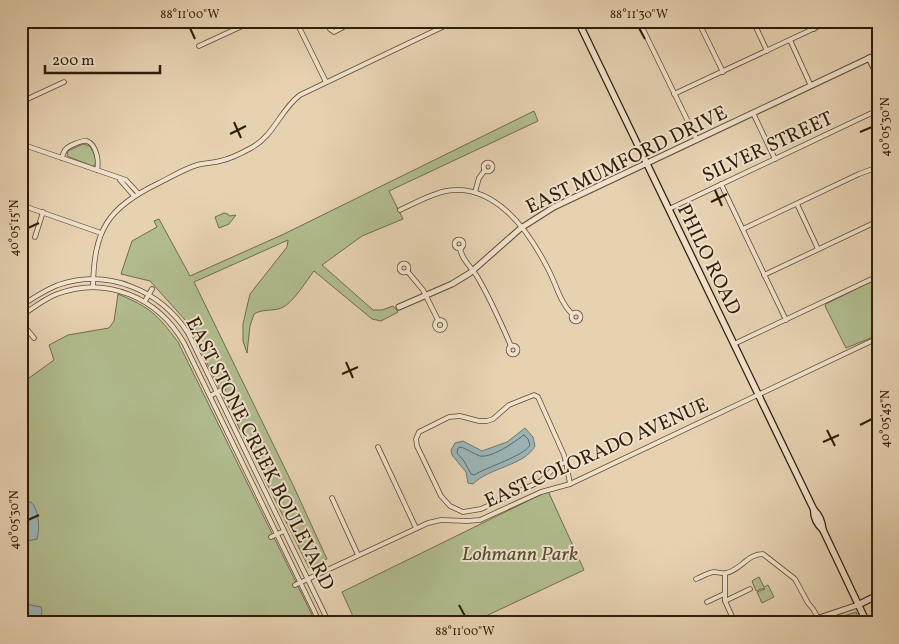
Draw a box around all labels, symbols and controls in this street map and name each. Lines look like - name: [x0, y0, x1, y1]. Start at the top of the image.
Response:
- text: 88°11'00"W: [160, 7, 220, 23]
- text: 88°11'30"W: [610, 7, 668, 23]
- scale bar: [45, 42, 160, 74]
- text: 200 m: [52, 51, 95, 72]
- text: 40°05'30"N: [878, 97, 894, 157]
- street label: EAST MUMFORD DRIVE: [521, 100, 732, 222]
- street label: SILVER STREET: [698, 105, 838, 190]
- text: 40°05'15"N: [7, 199, 23, 256]
- street label: PHILO ROAD: [669, 200, 747, 320]
- street label: EAST STONE CREEK BOULEVARD: [178, 312, 341, 596]
- text: 40°05'45"N: [878, 390, 894, 448]
- street label: EAST COLORADO AVENUE: [480, 392, 713, 516]
- text: 40°05'30"N: [7, 490, 23, 550]
- park label: Lohmann Park: [462, 541, 578, 569]
- text: 88°11'00"W: [435, 624, 495, 640]

